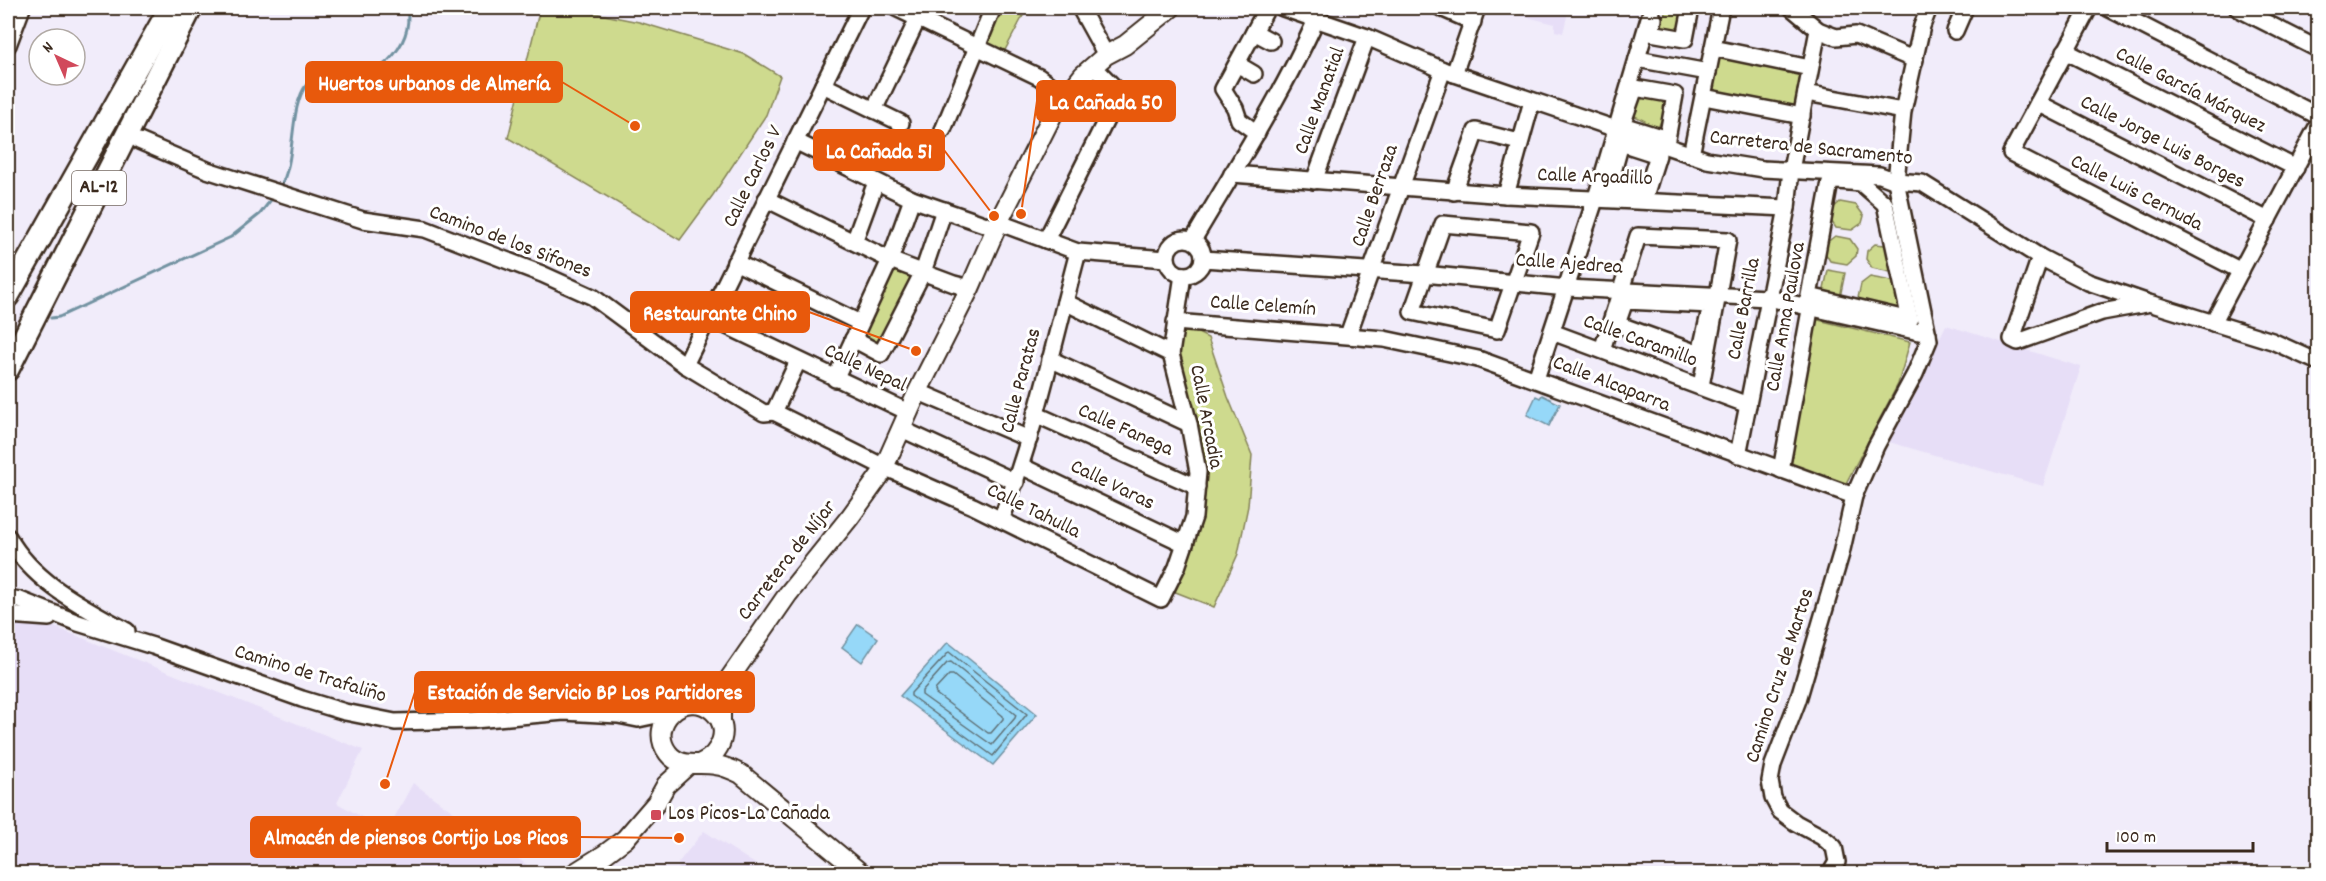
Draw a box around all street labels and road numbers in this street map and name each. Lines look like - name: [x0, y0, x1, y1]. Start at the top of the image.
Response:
- street label: Calle García Márquez: [2109, 40, 2271, 142]
- street label: Calle Manatial: [1288, 43, 1354, 159]
- street label: Calle Jorge Luis Borges: [2074, 88, 2250, 198]
- street label: Calle Carlos V: [716, 121, 792, 233]
- street label: Carretera de Sacramento: [1708, 123, 1914, 175]
- street label: Calle Berraza: [1344, 140, 1408, 251]
- street label: Calle Luis Cernuda: [2064, 148, 2209, 241]
- street label: Calle Argadillo: [1537, 161, 1653, 195]
- road number: AL-12: [72, 171, 126, 205]
- street label: Camino de los Sifones: [424, 198, 596, 288]
- street label: Calle Anna Paulova: [1759, 239, 1815, 394]
- street label: Calle Ajedrea: [1514, 246, 1625, 284]
- street label: Calle Barrilla: [1720, 254, 1770, 363]
- street label: Calle Celemín: [1209, 288, 1317, 326]
- street label: Calle Caramillo: [1579, 307, 1701, 377]
- street label: Calle Paratas: [994, 325, 1050, 437]
- street label: Calle Nepal: [819, 337, 911, 401]
- street label: Calle Alcaparra: [1548, 349, 1675, 422]
- street label: Calle Arcadia: [1180, 362, 1230, 473]
- street label: Calle Fanega: [1073, 397, 1178, 466]
- street label: Calle Varas: [1065, 453, 1159, 519]
- street label: Calle Tahulla: [981, 476, 1086, 548]
- street label: Carretera de Níjar: [731, 494, 845, 628]
- street label: Camino Cruz de Martos: [1739, 585, 1823, 767]
- street label: Camino de Trafaliño: [230, 638, 390, 712]

